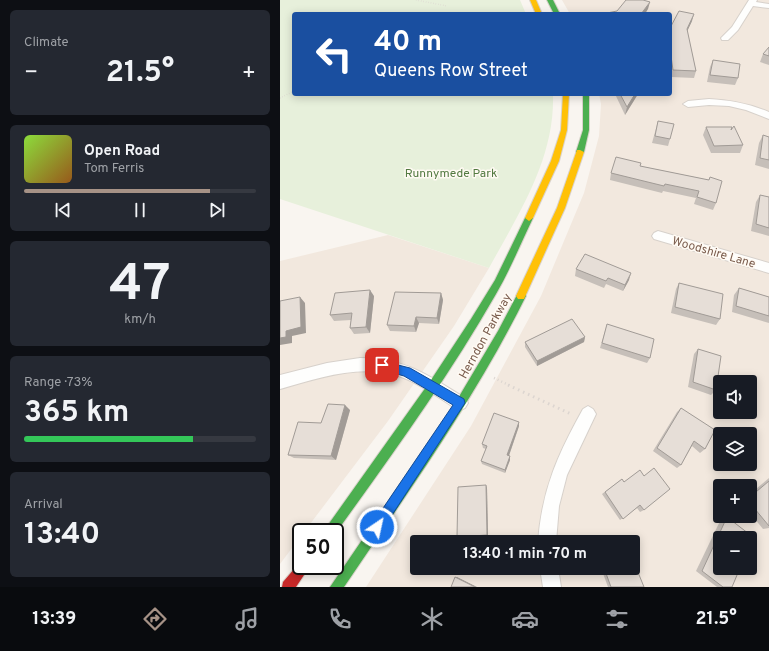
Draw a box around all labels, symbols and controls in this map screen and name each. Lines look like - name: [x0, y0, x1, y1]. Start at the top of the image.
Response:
- text: 40 m: [374, 25, 442, 61]
- icon: left: [308, 28, 360, 80]
- text: Climate: [24, 35, 69, 51]
- text: 21.5°: [106, 55, 174, 92]
- text: −: [24, 60, 38, 87]
- text: +: [242, 60, 256, 87]
- text: Queens Row Street: [374, 60, 528, 83]
- text: Open Road: [84, 142, 160, 161]
- text: Tom Ferris: [84, 161, 144, 177]
- park label: Runnymede Park: [405, 166, 497, 182]
- icon: previous: [52, 199, 74, 221]
- icon: pause: [129, 199, 151, 221]
- icon: next: [206, 199, 228, 221]
- street label: Woodshire Lane: [670, 233, 757, 273]
- text: 47: [109, 253, 171, 319]
- street label: Herndon Parkway: [456, 291, 516, 382]
- text: km/h: [124, 312, 156, 328]
- pin: [365, 348, 399, 382]
- icon: arrive: [371, 354, 393, 376]
- text: Range · 73%: [24, 375, 93, 391]
- map controls: [713, 375, 757, 575]
- button: sound: [713, 375, 757, 419]
- text: 365 km: [24, 395, 129, 432]
- button: layers: [713, 427, 757, 471]
- button: +: [713, 479, 757, 523]
- text: Arrival: [24, 497, 63, 513]
- position arrow: [356, 506, 398, 548]
- text: 13:40: [24, 517, 100, 554]
- speed limit sign: 50: [292, 523, 344, 575]
- button: −: [713, 531, 757, 575]
- text: 13:40 · 1 min · 70 m: [463, 545, 587, 564]
- icon: directions: [141, 605, 169, 633]
- icon: music: [233, 605, 261, 633]
- icon: phone: [326, 605, 354, 633]
- icon: climate: [418, 605, 446, 633]
- icon: car: [511, 605, 539, 633]
- icon: filters: [603, 605, 631, 633]
- text: 13:39: [32, 608, 76, 631]
- text: 21.5°: [696, 608, 737, 631]

